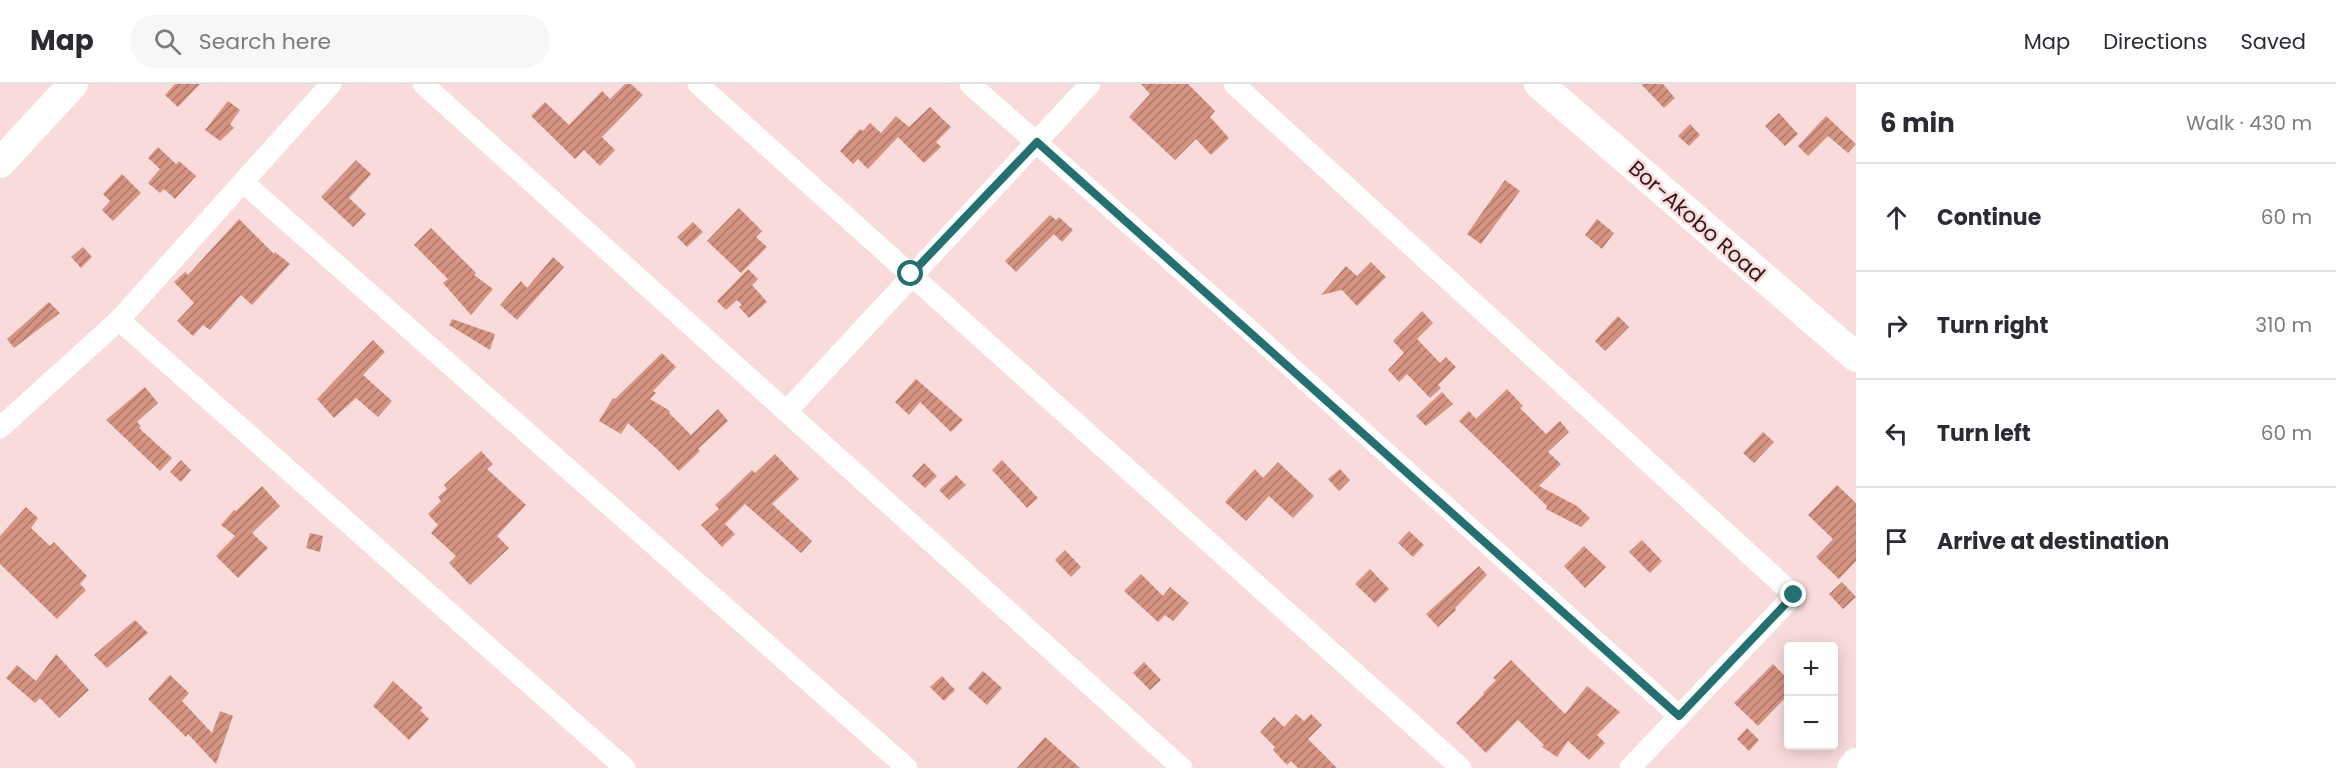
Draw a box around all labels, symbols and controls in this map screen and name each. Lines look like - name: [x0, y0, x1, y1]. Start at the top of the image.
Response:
- search box: [130, 14, 550, 68]
- text: Map: [30, 21, 94, 60]
- icon: search: [151, 25, 184, 58]
- text: Search here: [199, 26, 331, 57]
- text: Map: [2024, 27, 2070, 56]
- text: Directions: [2103, 27, 2207, 56]
- text: Saved: [2240, 27, 2306, 56]
- text: 6 min: [1880, 105, 1955, 141]
- text: Walk · 430 m: [2186, 109, 2312, 137]
- street label: Bor-Akobo Road: [1623, 154, 1771, 288]
- icon: ahead: [1880, 201, 1913, 234]
- text: Continue: [1937, 202, 2041, 233]
- text: 60 m: [2261, 203, 2312, 231]
- route start: [897, 260, 923, 286]
- icon: right: [1880, 309, 1913, 342]
- text: Turn right: [1937, 310, 2048, 341]
- text: 310 m: [2255, 311, 2312, 339]
- icon: left: [1880, 417, 1913, 450]
- text: Turn left: [1937, 418, 2031, 449]
- text: 60 m: [2261, 419, 2312, 447]
- icon: arrive: [1880, 525, 1913, 558]
- text: Arrive at destination: [1937, 526, 2169, 557]
- route end: [1780, 581, 1806, 607]
- map controls: [1784, 642, 1838, 750]
- button: +: [1784, 642, 1838, 696]
- button: −: [1784, 696, 1838, 750]

